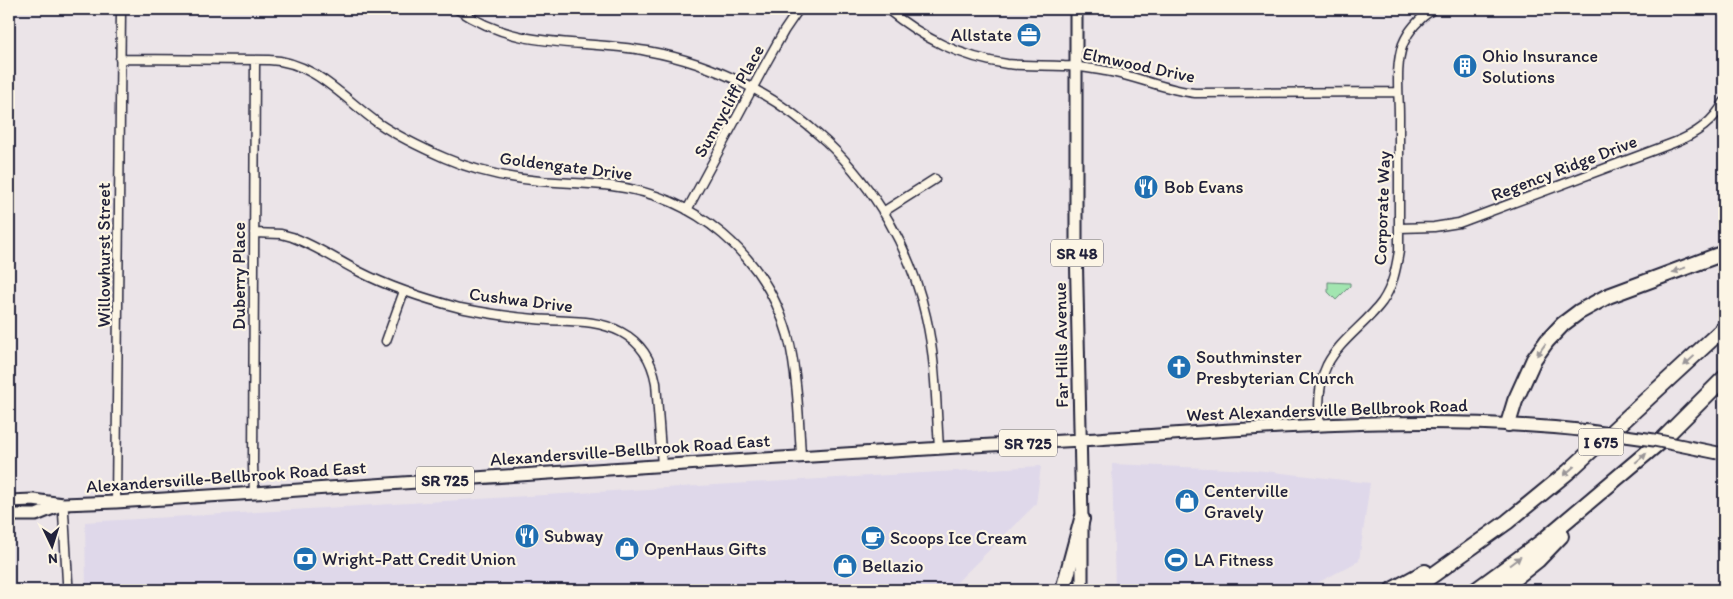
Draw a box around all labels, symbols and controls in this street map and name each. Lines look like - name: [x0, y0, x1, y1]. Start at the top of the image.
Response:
- office icon: Allstate: [1016, 22, 1042, 48]
- place label: Allstate: [951, 24, 1012, 46]
- street label: Sunnycliff Place: [689, 41, 769, 161]
- street label: Elmwood Drive: [1081, 42, 1197, 88]
- place label: Ohio Insurance Solutions: [1482, 45, 1598, 88]
- building icon: Ohio Insurance Solutions: [1452, 53, 1478, 79]
- street label: Regency Ridge Drive: [1488, 130, 1640, 206]
- street label: Goldengate Drive: [498, 147, 634, 185]
- street label: Corporate Way: [1369, 150, 1395, 266]
- restaurant icon: Bob Evans: [1133, 174, 1159, 200]
- place label: Bob Evans: [1164, 176, 1244, 198]
- street label: Willowhurst Street: [93, 182, 115, 327]
- street label: Duberry Place: [228, 222, 250, 330]
- road number: SR 48: [1051, 240, 1103, 266]
- one-way arrow: [1671, 267, 1686, 274]
- street label: Far Hills Avenue: [1049, 282, 1073, 408]
- street label: Cushwa Drive: [468, 283, 574, 317]
- one-way arrow: [1536, 343, 1546, 357]
- place label: Southminster Presbyterian Church: [1196, 346, 1354, 389]
- church icon: Southminster Presbyterian Church: [1166, 354, 1192, 380]
- one-way arrow: [1683, 355, 1695, 367]
- street label: West Alexandersville Bellbrook Road: [1186, 394, 1468, 426]
- road number: I 675: [1578, 428, 1624, 456]
- street label: Alexandersville-Bellbrook Road East: [489, 429, 771, 471]
- road number: SR 725: [999, 429, 1057, 456]
- one-way arrow: [1634, 452, 1647, 463]
- street label: Alexandersville-Bellbrook Road East: [85, 456, 367, 498]
- one-way arrow: [1563, 465, 1575, 477]
- road number: SR 725: [416, 466, 474, 494]
- place label: Centerville Gravely: [1204, 480, 1288, 523]
- shop icon: Centerville Gravely: [1174, 488, 1200, 514]
- north arrow: [28, 522, 78, 572]
- restaurant icon: Subway: [514, 523, 540, 549]
- place label: Subway: [544, 525, 604, 547]
- cafe icon: Scoops Ice Cream: [860, 525, 886, 551]
- place label: Scoops Ice Cream: [890, 527, 1027, 549]
- shop icon: OpenHaus Gifts: [614, 536, 640, 562]
- place label: OpenHaus Gifts: [644, 538, 767, 560]
- bank icon: Wright-Patt Credit Union: [292, 546, 318, 572]
- sports icon: LA Fitness: [1163, 547, 1189, 573]
- place label: Wright-Patt Credit Union: [322, 548, 516, 570]
- place label: LA Fitness: [1194, 549, 1274, 571]
- text: N: [48, 550, 58, 567]
- shop icon: Bellazio: [832, 553, 858, 579]
- place label: Bellazio: [862, 555, 923, 577]
- one-way arrow: [1508, 556, 1522, 566]

